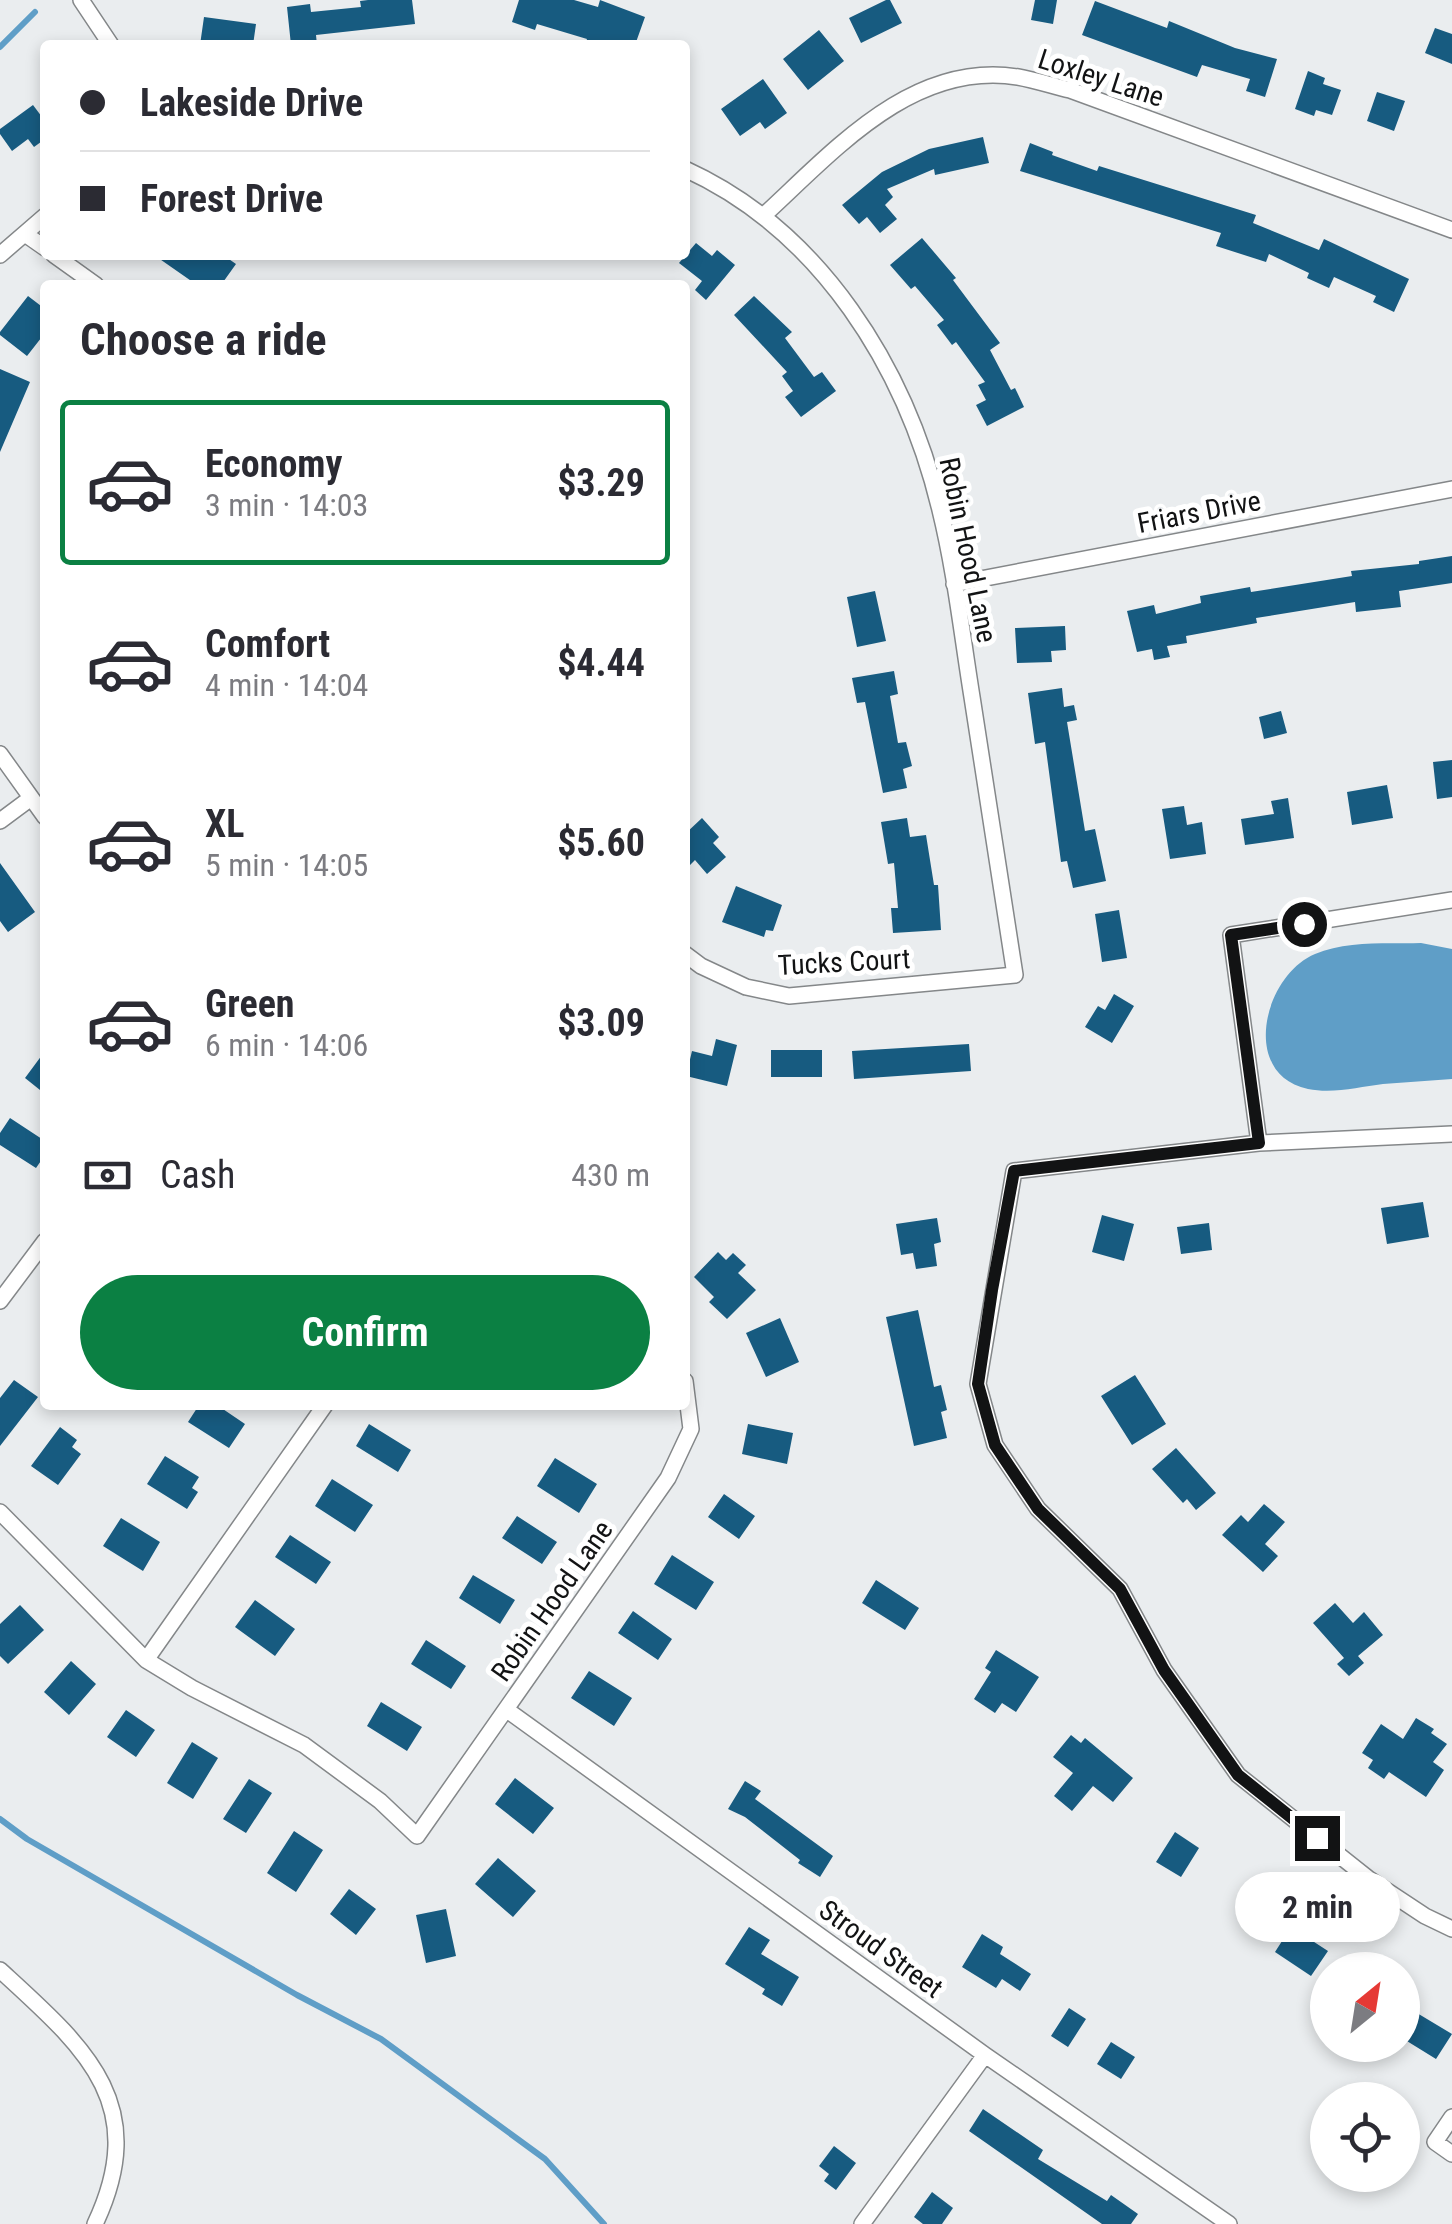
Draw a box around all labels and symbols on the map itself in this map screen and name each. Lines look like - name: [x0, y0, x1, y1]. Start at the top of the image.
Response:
- street label: Loxley Lane: [1034, 42, 1168, 114]
- street label: Robin Hood Lane: [932, 454, 1004, 646]
- street label: Friars Drive: [1134, 484, 1264, 540]
- route start: [1282, 902, 1327, 947]
- street label: Tucks Court: [777, 942, 911, 982]
- street label: Robin Hood Lane: [484, 1514, 620, 1688]
- route end: [1295, 1816, 1340, 1861]
- callout: 2 min: [1234, 1873, 1400, 1943]
- street label: Stroud Street: [813, 1893, 949, 2005]
- north arrow: [1310, 1952, 1420, 2062]

